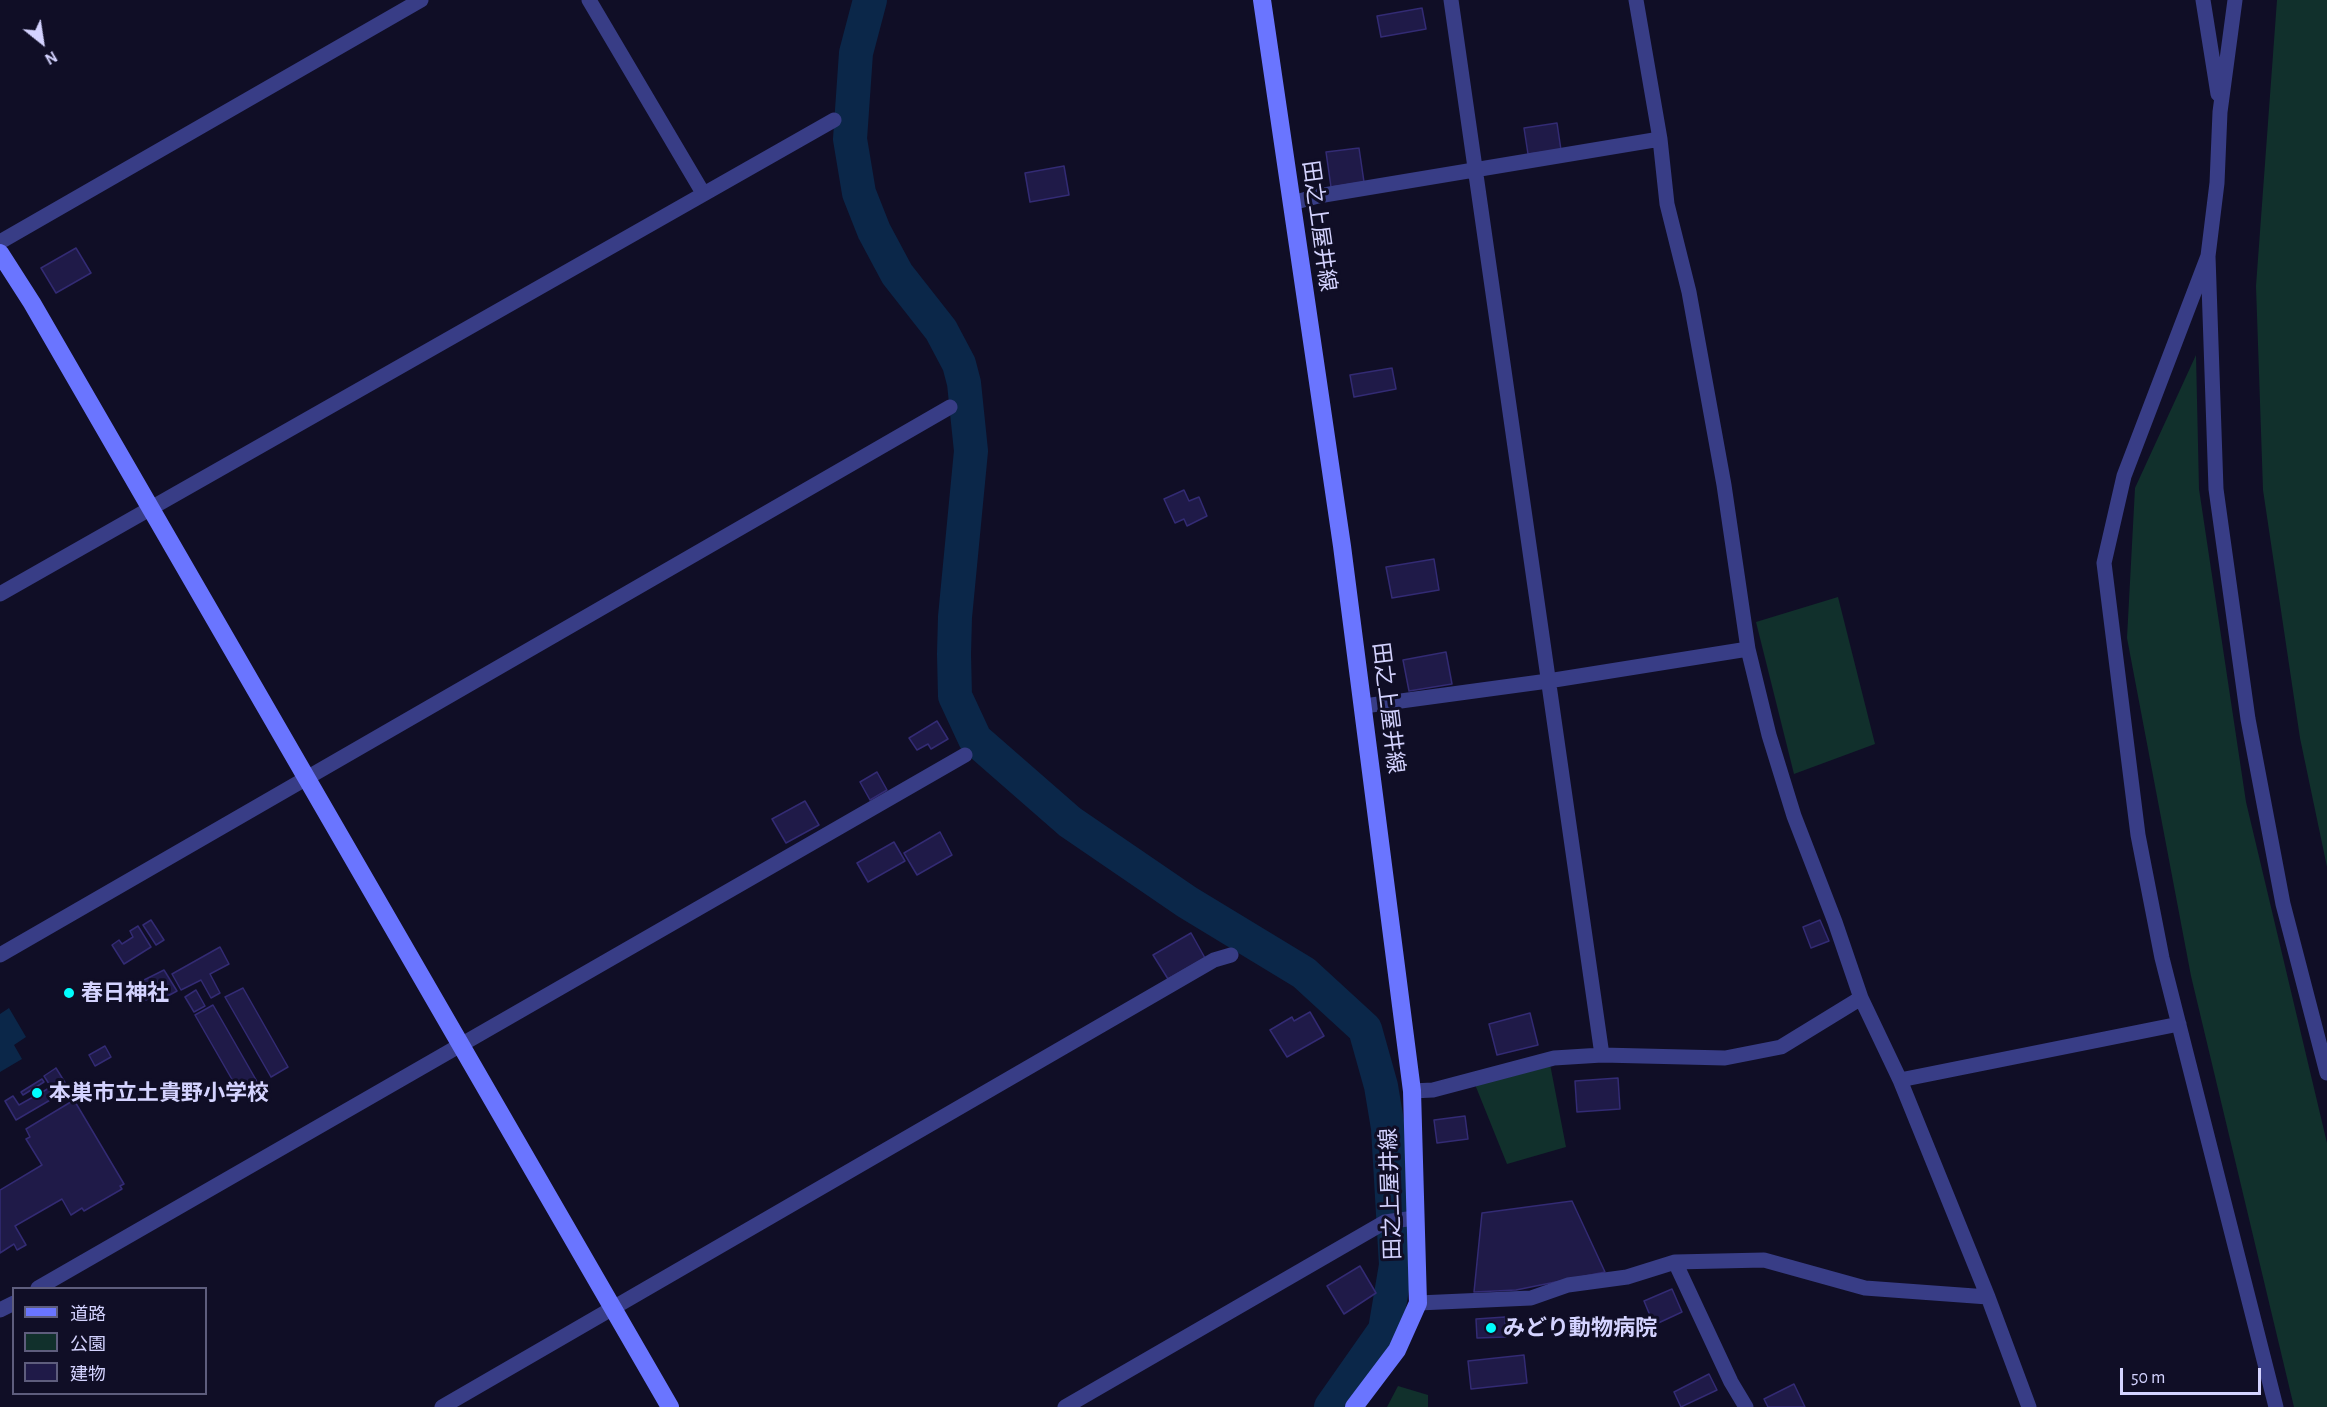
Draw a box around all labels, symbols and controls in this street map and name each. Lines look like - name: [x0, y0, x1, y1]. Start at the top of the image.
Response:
- north arrow: [12, 12, 72, 72]
- text: N: [42, 48, 60, 67]
- street label: 田之上屋井線: [1297, 159, 1341, 293]
- street label: 田之上屋井線: [1367, 641, 1409, 775]
- place label: 春日神社: [81, 980, 169, 1006]
- marker: 春日神社: [62, 986, 76, 1000]
- place label: 本巣市立土貴野小学校: [49, 1080, 269, 1106]
- marker: 本巣市立土貴野小学校: [30, 1086, 44, 1100]
- street label: 田之上屋井線: [1376, 1128, 1406, 1260]
- legend: [12, 1287, 207, 1395]
- text: 道路: [70, 1306, 106, 1324]
- place label: みどり動物病院: [1503, 1315, 1657, 1341]
- marker: みどり動物病院: [1484, 1321, 1498, 1335]
- text: 公園: [70, 1336, 106, 1354]
- scale bar: [2123, 1356, 2264, 1394]
- text: 建物: [70, 1366, 106, 1384]
- text: 50 m: [2131, 1369, 2165, 1387]

